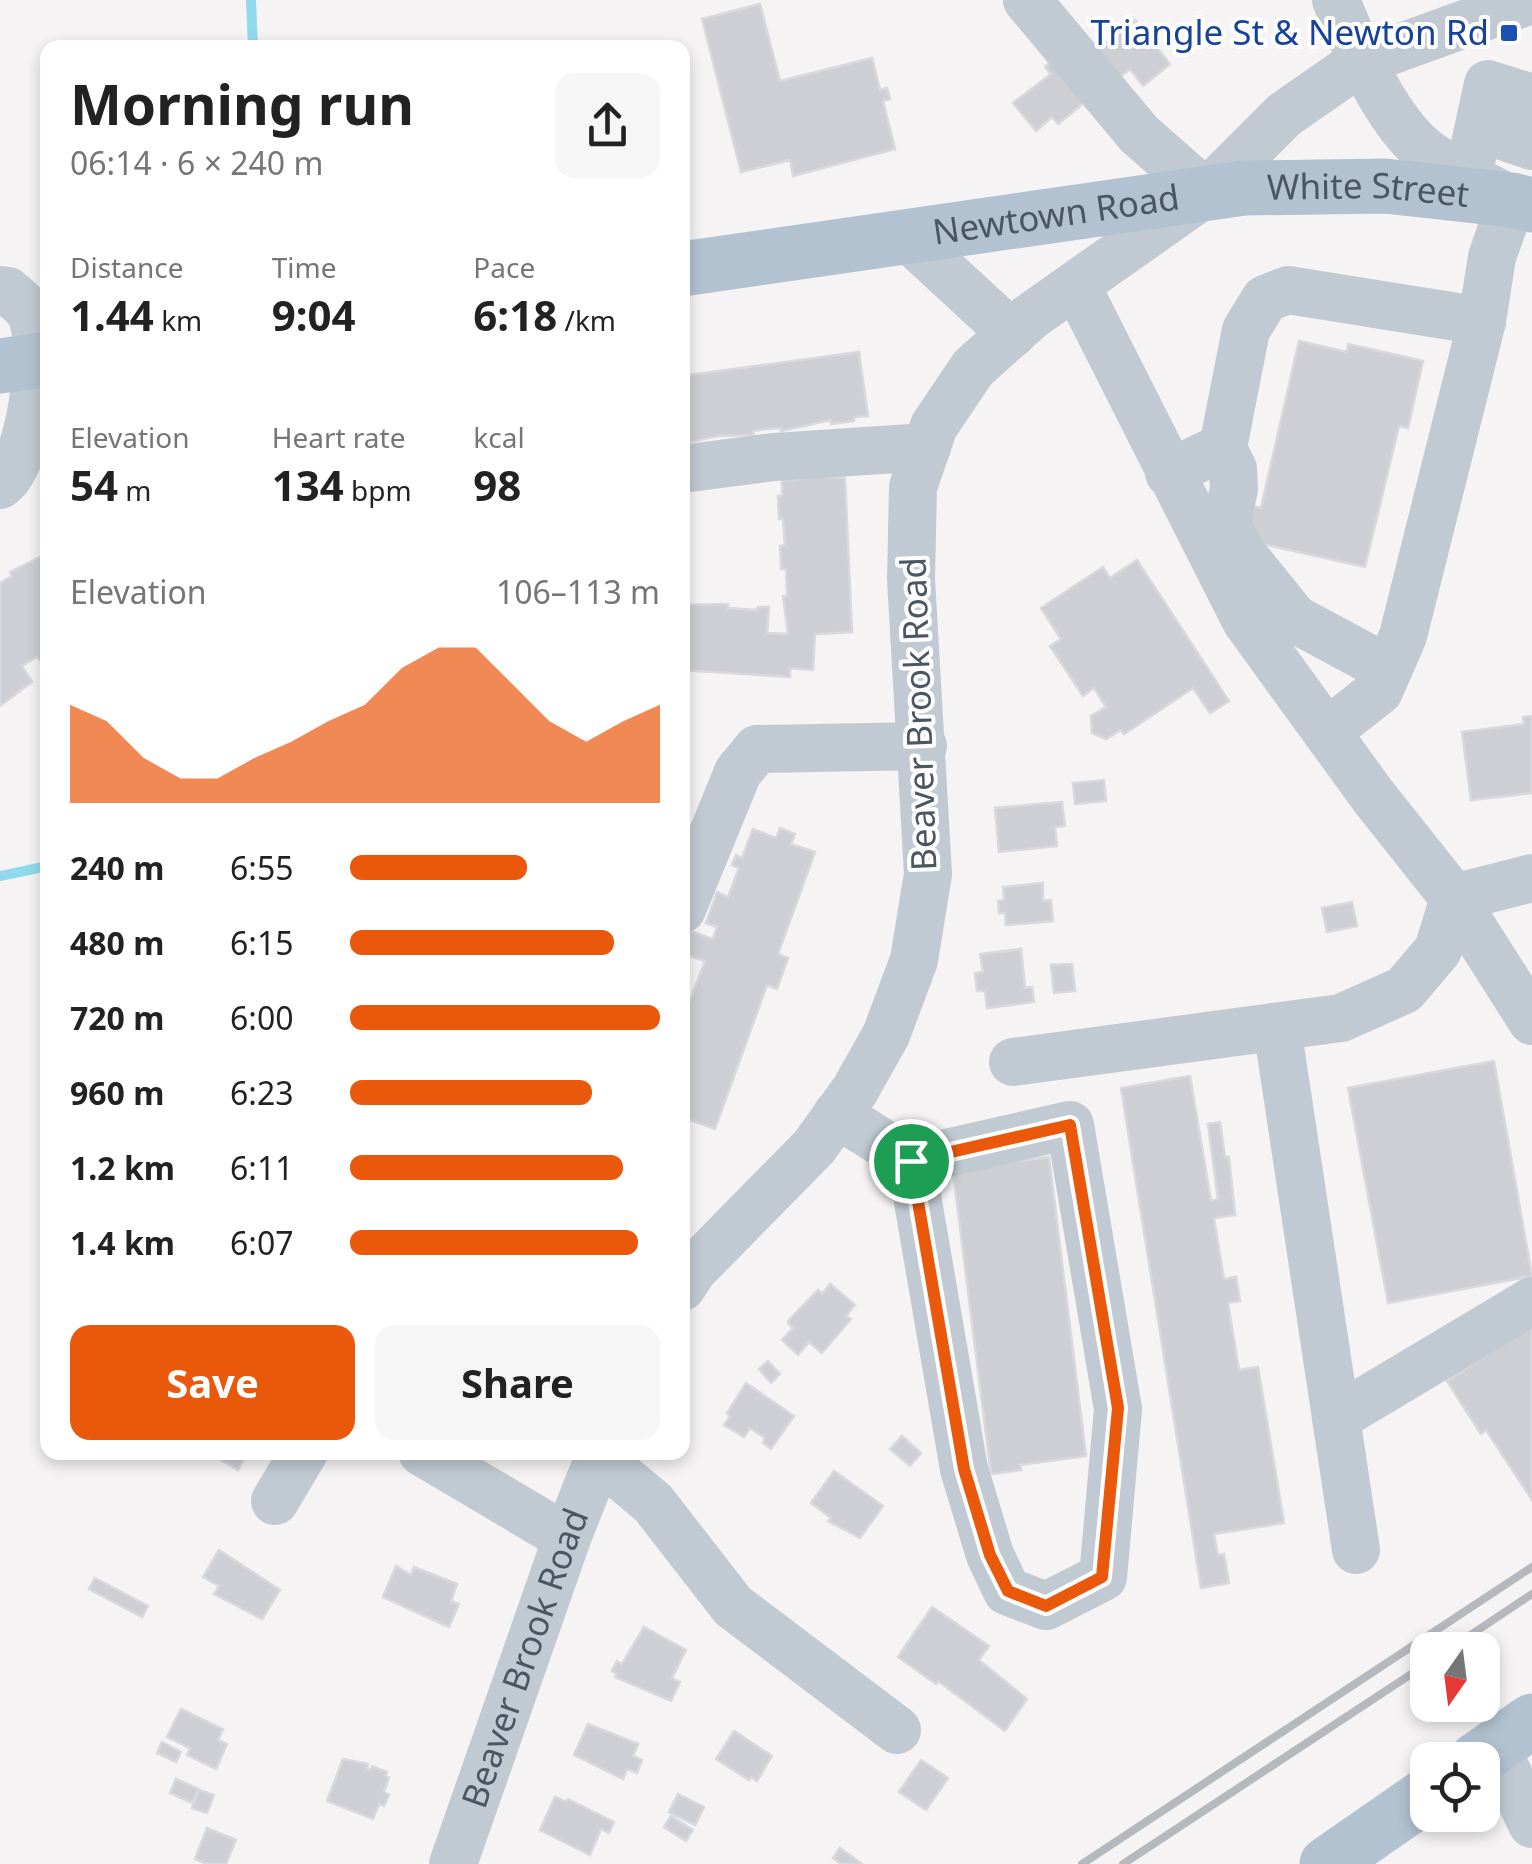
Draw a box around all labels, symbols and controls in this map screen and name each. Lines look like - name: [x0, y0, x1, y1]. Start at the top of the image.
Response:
- place label: Triangle St & Newton Rd: [1090, 8, 1489, 55]
- marker: Triangle St & Newton Rd: [1498, 22, 1520, 44]
- text: Morning run: [70, 66, 414, 141]
- button: share: [555, 73, 660, 178]
- text: 06:14 · 6 × 240 m: [70, 141, 323, 184]
- street label: White Street: [1267, 161, 1472, 217]
- street label: Newtown Road: [929, 173, 1182, 255]
- text: Distance: [70, 248, 183, 286]
- text: Time: [272, 248, 336, 286]
- text: Pace: [473, 248, 535, 286]
- text: 1.44: [70, 286, 154, 343]
- text: 9:04: [272, 286, 356, 343]
- text: 6:18: [473, 286, 557, 343]
- text: km: [154, 301, 202, 339]
- text: /km: [557, 301, 616, 339]
- text: Elevation: [70, 418, 190, 456]
- text: Heart rate: [272, 418, 405, 456]
- text: kcal: [473, 418, 525, 456]
- text: 54: [70, 456, 118, 513]
- text: 134: [272, 456, 344, 513]
- text: 98: [473, 456, 521, 513]
- text: m: [118, 471, 152, 509]
- text: bpm: [344, 471, 412, 509]
- street label: Beaver Brook Road: [889, 556, 946, 872]
- text: Elevation: [70, 570, 207, 613]
- text: 106–113 m: [496, 570, 660, 613]
- text: 240 m: [70, 846, 164, 889]
- text: 6:55: [230, 846, 294, 889]
- text: 480 m: [70, 921, 164, 964]
- text: 6:15: [230, 921, 294, 964]
- text: 720 m: [70, 996, 164, 1039]
- text: 6:00: [230, 996, 294, 1039]
- text: 960 m: [70, 1071, 164, 1114]
- text: 6:23: [230, 1071, 294, 1114]
- pin: [869, 1119, 954, 1204]
- icon: arrive: [884, 1134, 939, 1189]
- text: 1.2 km: [70, 1146, 175, 1189]
- text: 6:11: [230, 1146, 294, 1189]
- text: 1.4 km: [70, 1221, 175, 1264]
- text: 6:07: [230, 1221, 294, 1264]
- button: Save: [70, 1325, 355, 1440]
- button: Share: [375, 1325, 660, 1440]
- street label: Beaver Brook Road: [450, 1501, 598, 1814]
- north arrow: [1410, 1632, 1500, 1722]
- map controls: [1410, 1632, 1500, 1832]
- button: locate: [1410, 1742, 1500, 1832]

